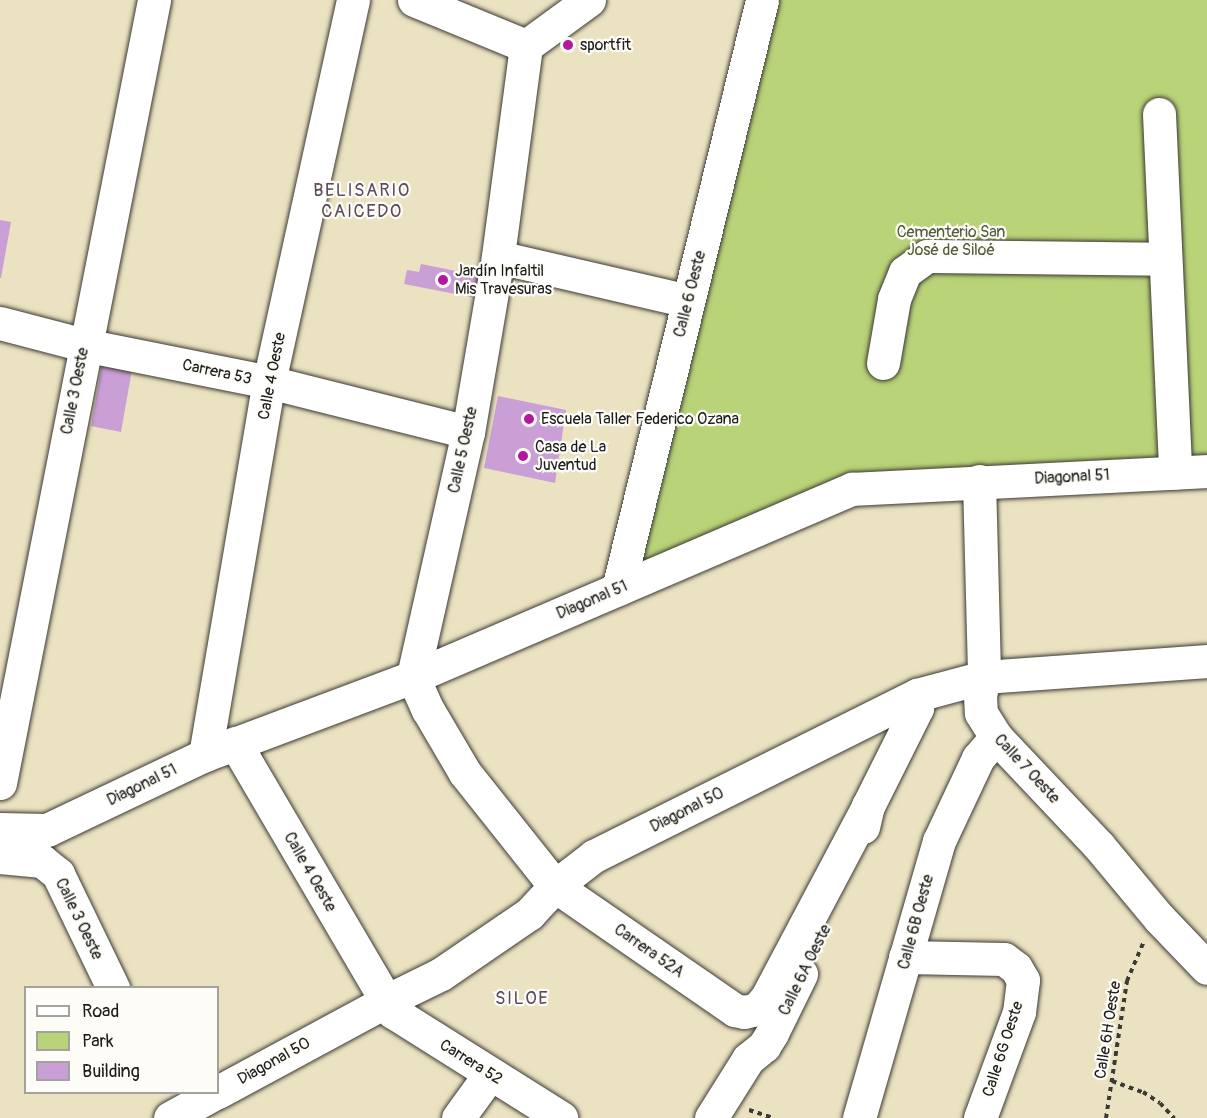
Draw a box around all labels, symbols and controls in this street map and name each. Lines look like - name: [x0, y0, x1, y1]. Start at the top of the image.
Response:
- place label: sportfit: [580, 35, 631, 55]
- marker: sportfit: [561, 38, 575, 52]
- district label: BELISARIO CAICEDO: [313, 181, 411, 224]
- park label: Cementerio San José de Siloé: [897, 222, 1005, 260]
- street label: Calle 6 Oeste: [670, 249, 710, 339]
- place label: Jardín Infaltil Mis Travesuras: [455, 261, 552, 299]
- marker: Jardín Infaltil Mis Travesuras: [436, 273, 450, 287]
- street label: Calle 4 Oeste: [254, 331, 290, 421]
- street label: Calle 3 Oeste: [57, 346, 93, 436]
- street label: Carrera 53: [181, 355, 253, 389]
- street label: Calle 5 Oeste: [444, 405, 482, 495]
- place label: Escuela Taller Federico Ozana: [541, 409, 739, 429]
- marker: Escuela Taller Federico Ozana: [522, 412, 536, 426]
- place label: Casa de La Juventud: [535, 437, 606, 475]
- marker: Casa de La Juventud: [516, 449, 530, 463]
- street label: Diagonal 51: [1034, 465, 1110, 489]
- street label: Diagonal 51: [553, 576, 631, 624]
- street label: Calle 7 Oeste: [990, 730, 1064, 808]
- street label: Diagonal 51: [104, 760, 180, 810]
- street label: Diagonal 50: [647, 783, 727, 837]
- street label: Calle 4 Oeste: [280, 829, 340, 915]
- street label: Calle 6B Oeste: [894, 872, 938, 972]
- street label: Calle 3 Oeste: [51, 875, 107, 963]
- street label: Carrera 52A: [610, 920, 688, 982]
- street label: Calle 6A Oeste: [775, 921, 835, 1019]
- street label: Calle 6H Oeste: [1091, 980, 1125, 1080]
- legend: [24, 986, 219, 1094]
- district label: SILOE: [495, 988, 549, 1010]
- street label: Calle 6G Oeste: [979, 999, 1027, 1099]
- text: Road: [82, 1000, 119, 1023]
- text: Park: [82, 1030, 114, 1053]
- street label: Diagonal 50: [234, 1033, 314, 1089]
- street label: Carrera 52: [436, 1035, 506, 1089]
- text: Building: [82, 1060, 140, 1083]

